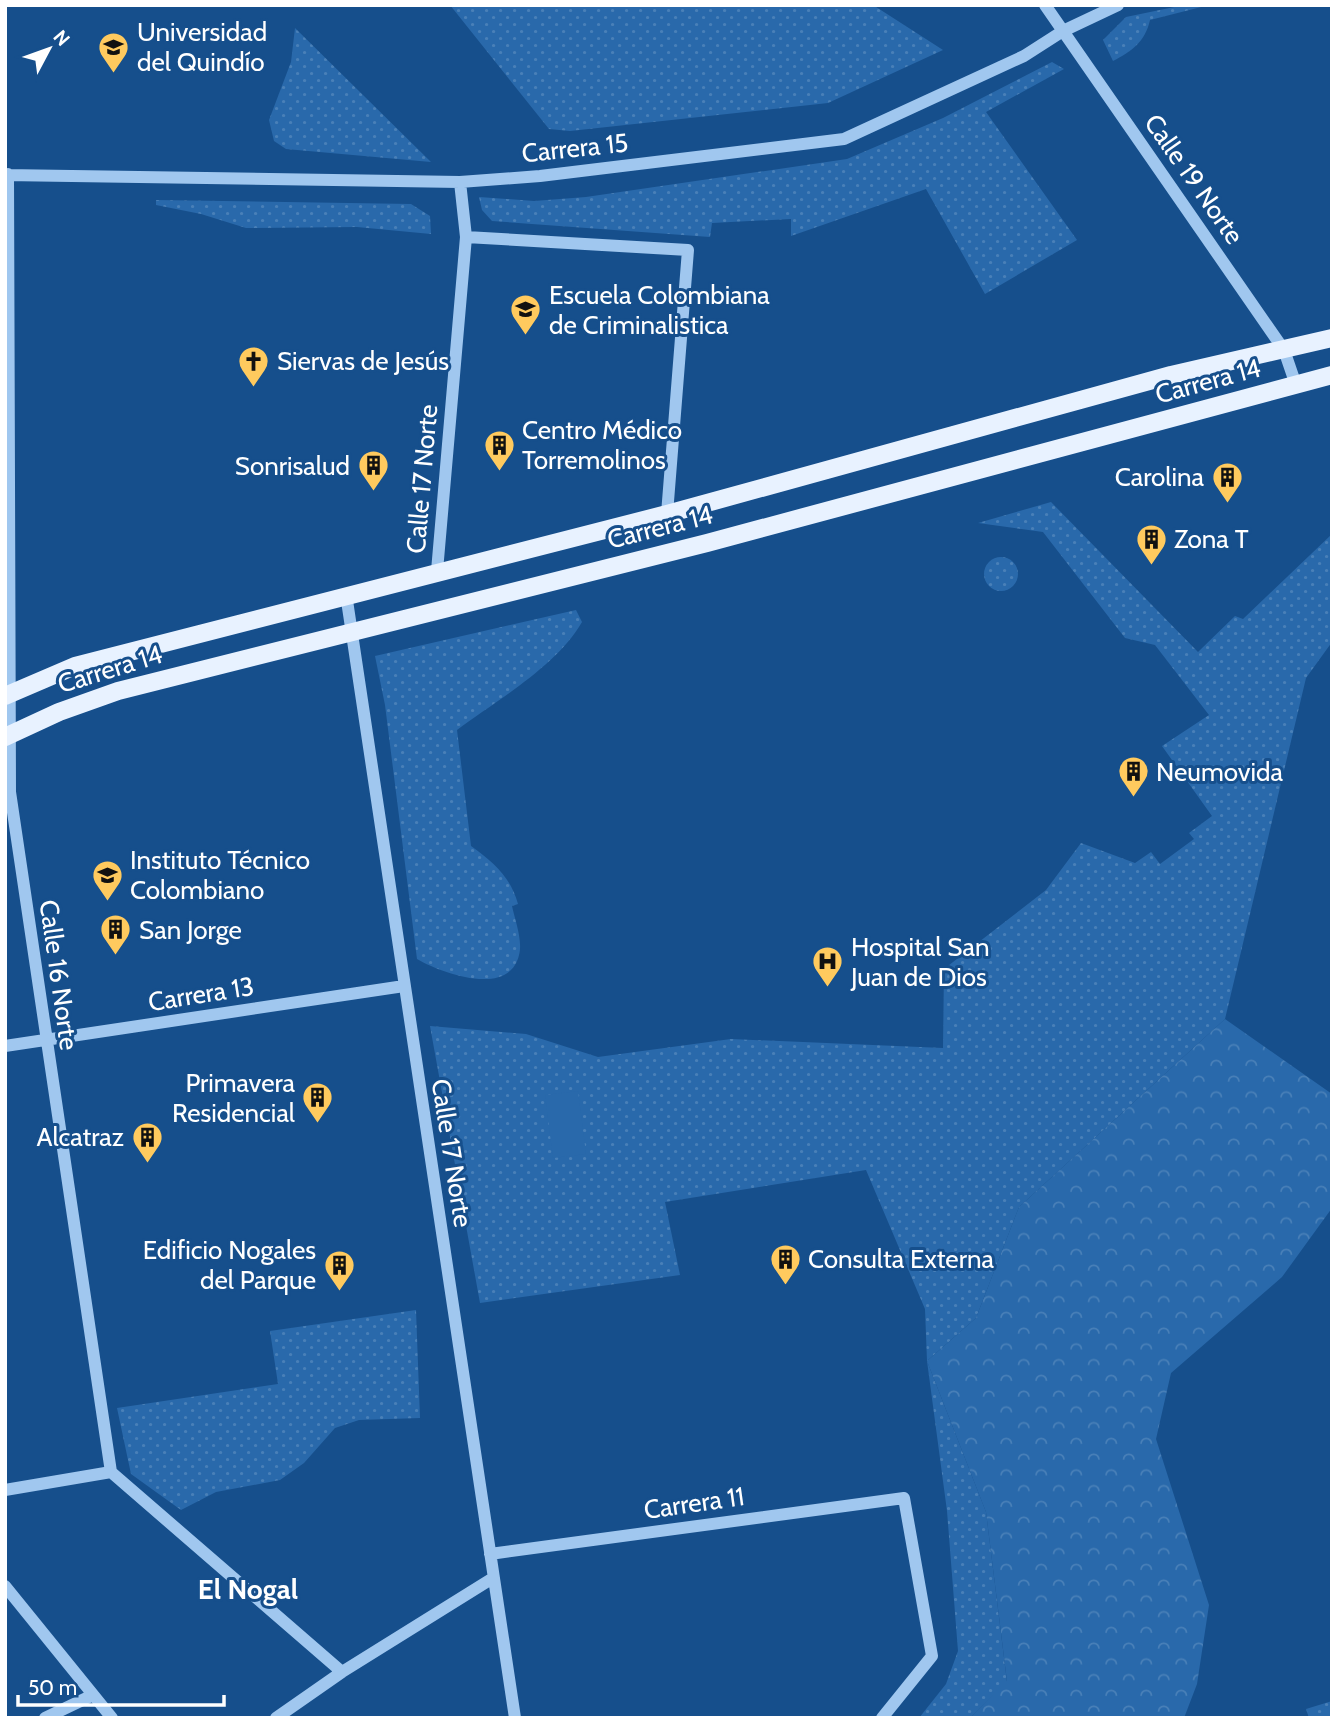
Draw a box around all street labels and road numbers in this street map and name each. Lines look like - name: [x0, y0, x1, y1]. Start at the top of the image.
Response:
- street label: Calle 19 Norte: [1137, 108, 1251, 250]
- street label: Carrera 15: [520, 127, 630, 169]
- street label: Carrera 14: [1152, 352, 1264, 410]
- street label: Calle 17 Norte: [400, 403, 444, 555]
- street label: Carrera 14: [604, 498, 716, 556]
- street label: Carrera 14: [54, 638, 166, 700]
- street label: Calle 16 Norte: [33, 898, 85, 1052]
- street label: Carrera 13: [146, 970, 256, 1018]
- street label: Calle 17 Norte: [424, 1077, 480, 1229]
- street label: Carrera 11: [642, 1480, 746, 1526]

